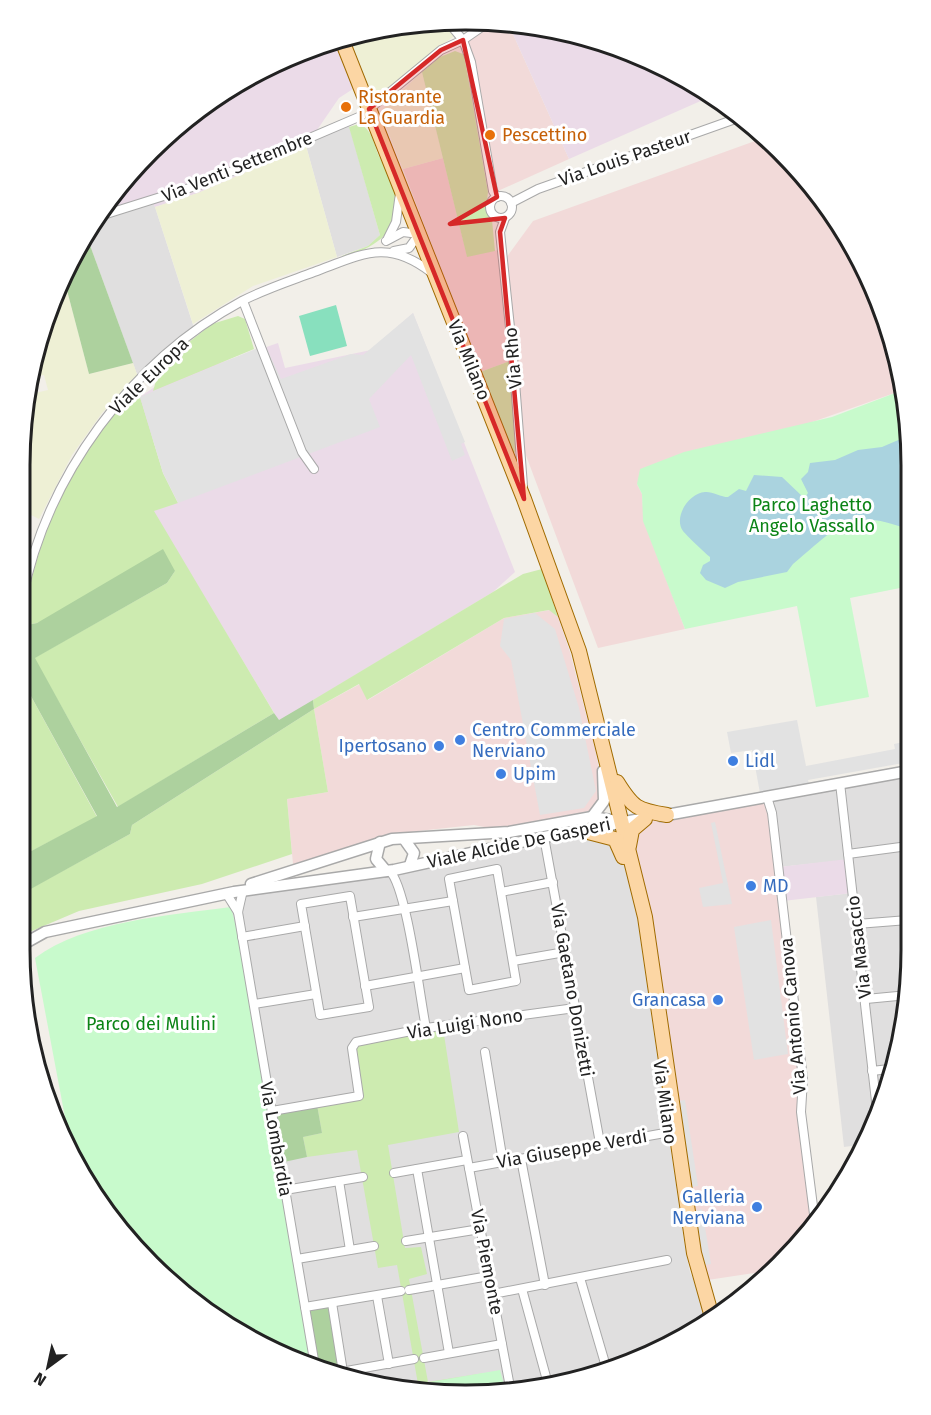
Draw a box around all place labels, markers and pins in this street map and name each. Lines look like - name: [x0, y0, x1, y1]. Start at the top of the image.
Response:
- place label: Ristorante La Guardia: [358, 86, 445, 129]
- marker: Ristorante La Guardia: [339, 100, 353, 114]
- place label: Pescettino: [502, 124, 587, 146]
- marker: Pescettino: [483, 128, 497, 142]
- place label: Centro Commerciale Nerviano: [472, 719, 636, 762]
- marker: Centro Commerciale Nerviano: [453, 733, 467, 747]
- place label: Ipertosano: [338, 735, 427, 757]
- marker: Ipertosano: [432, 739, 446, 753]
- place label: Lidl: [745, 750, 775, 772]
- marker: Lidl: [726, 754, 740, 768]
- place label: Upim: [513, 763, 556, 785]
- marker: Upim: [494, 767, 508, 781]
- place label: MD: [763, 875, 789, 897]
- marker: MD: [744, 879, 758, 893]
- place label: Grancasa: [632, 989, 706, 1011]
- marker: Grancasa: [711, 993, 725, 1007]
- place label: Galleria Nerviana: [672, 1186, 745, 1229]
- marker: Galleria Nerviana: [750, 1200, 764, 1214]

